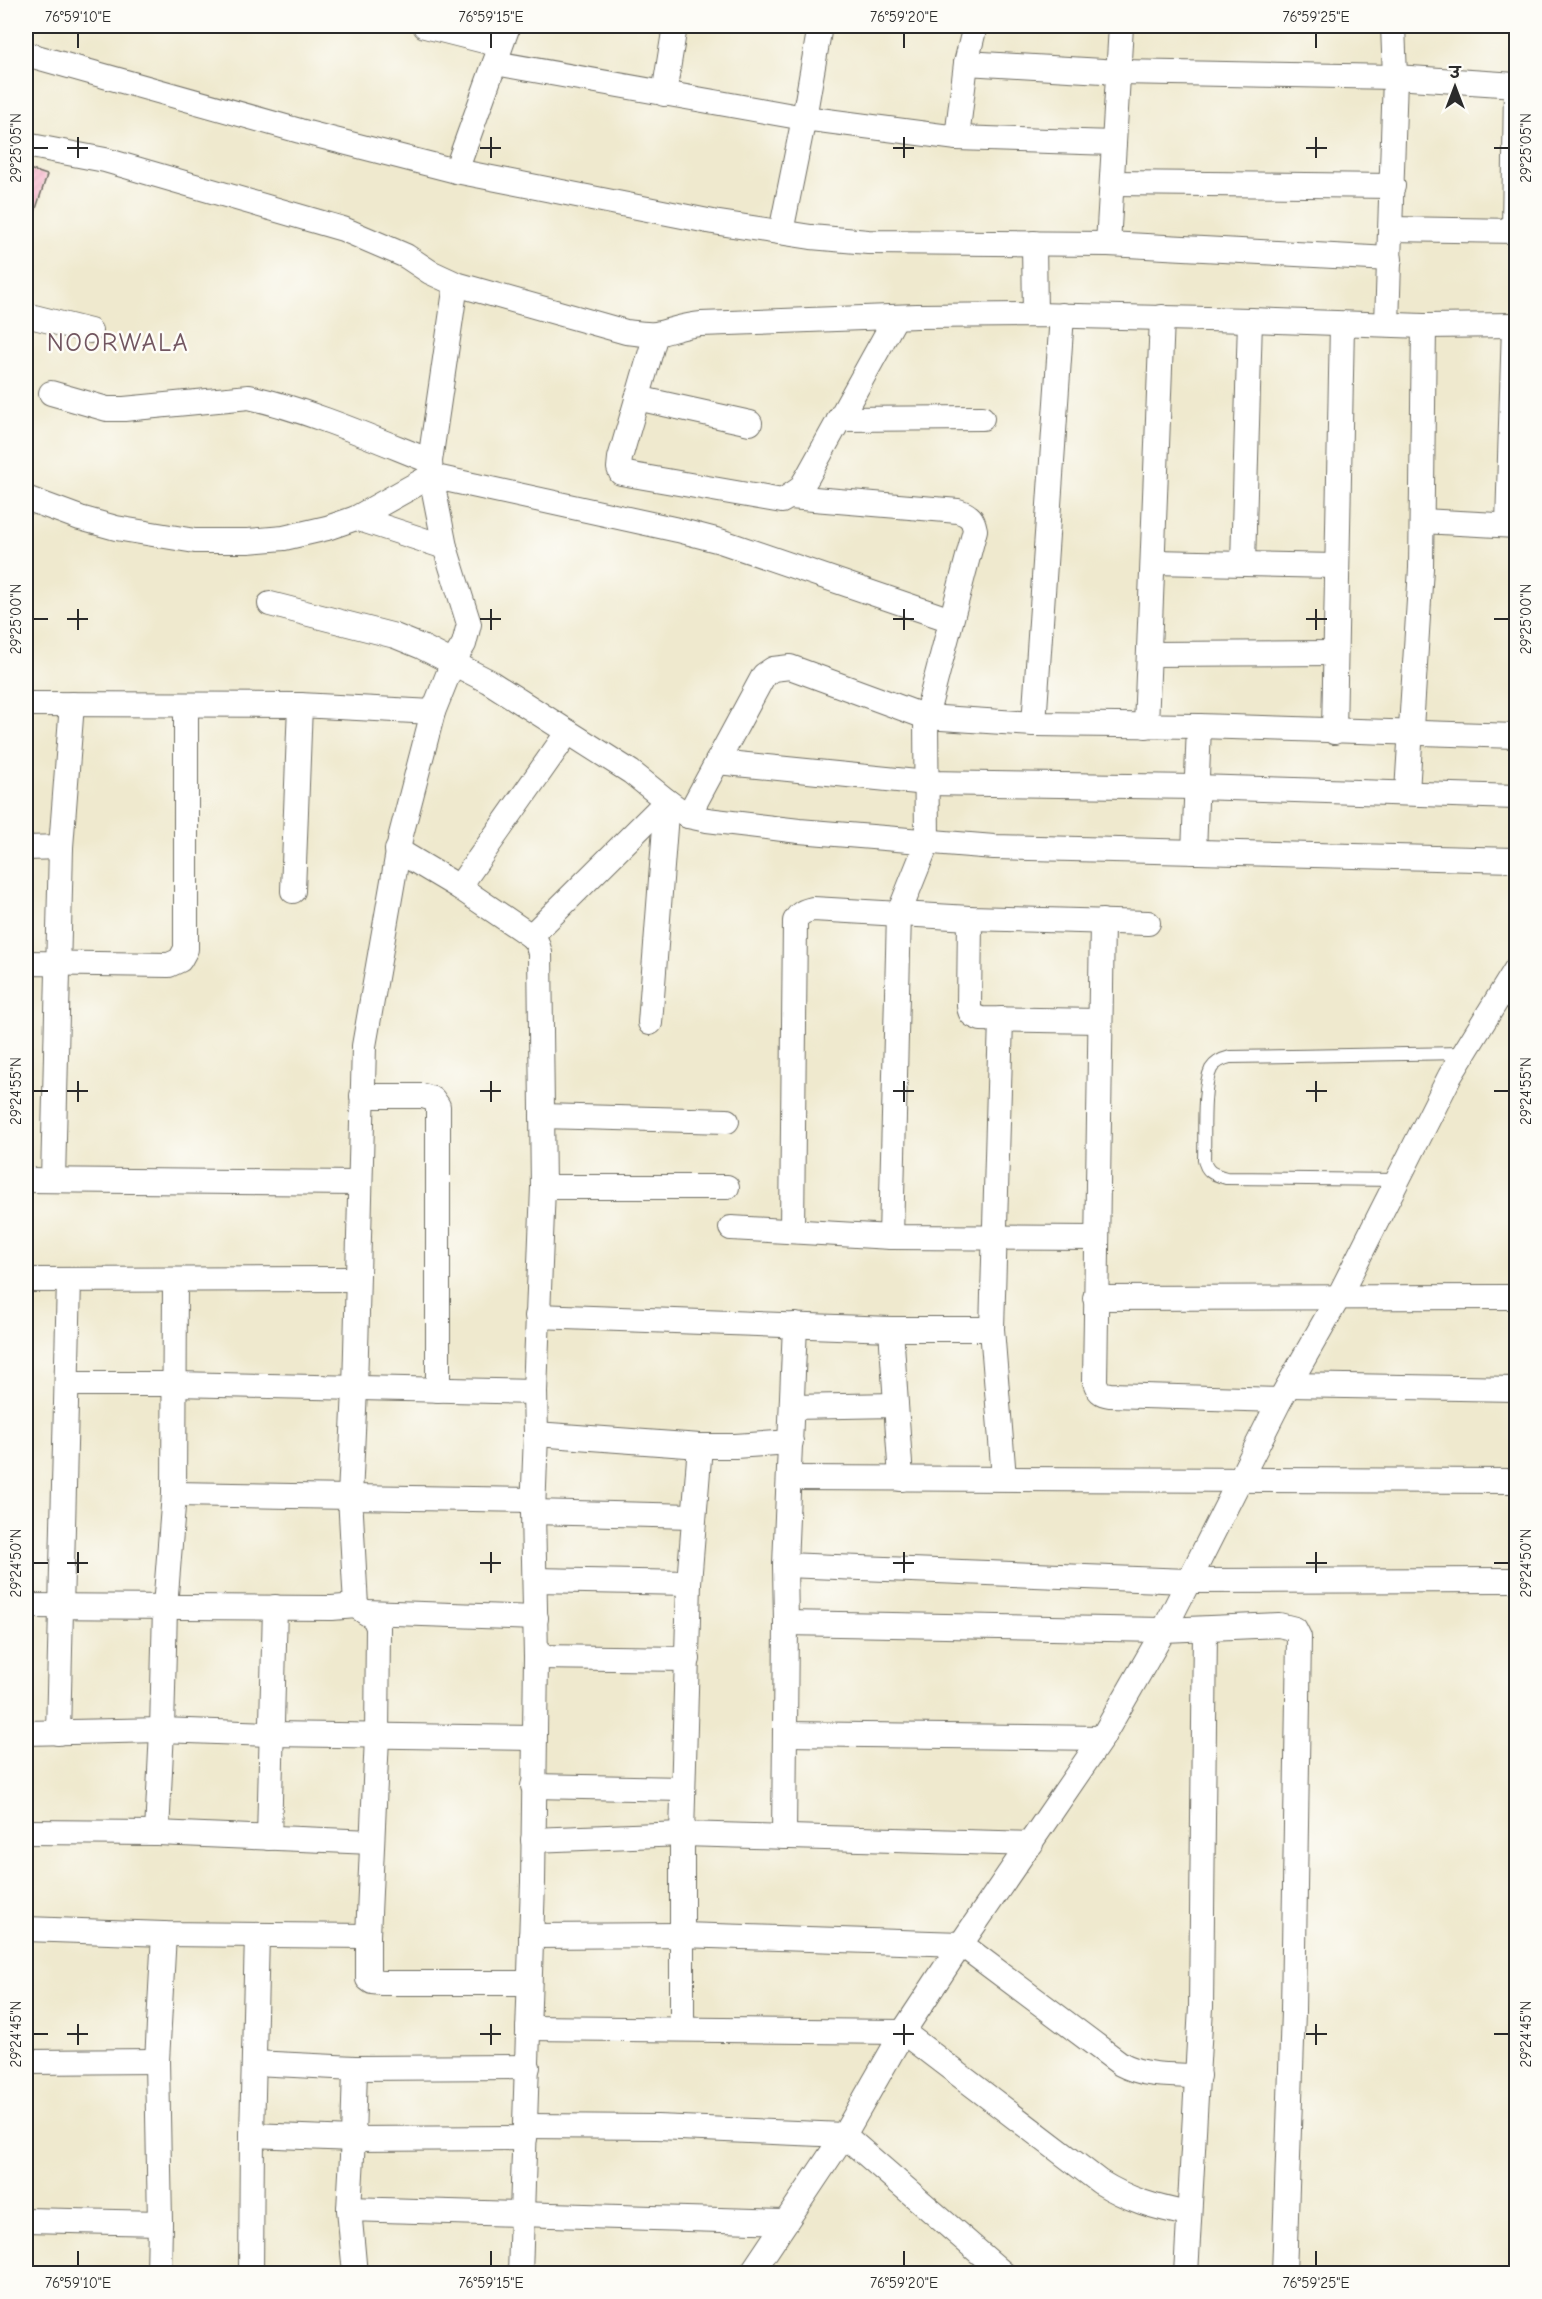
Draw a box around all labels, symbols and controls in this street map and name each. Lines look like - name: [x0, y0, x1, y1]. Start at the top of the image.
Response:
- text: 76°59'10"E: [45, 8, 111, 26]
- text: 76°59'15"E: [458, 8, 524, 26]
- text: 76°59'20"E: [870, 8, 938, 26]
- text: 76°59'25"E: [1282, 8, 1350, 26]
- north arrow: [1425, 57, 1485, 117]
- text: उ: [1448, 64, 1462, 82]
- text: 29°25'05"N: [7, 113, 25, 183]
- text: 29°25'05"N: [1517, 113, 1535, 183]
- district label: NOORWALA: [47, 328, 189, 358]
- text: 29°25'00"N: [7, 584, 25, 654]
- text: 29°25'00"N: [1517, 584, 1535, 654]
- text: 29°24'55"N: [7, 1057, 25, 1125]
- text: 29°24'55"N: [1517, 1057, 1535, 1125]
- text: 29°24'50"N: [7, 1529, 25, 1597]
- text: 29°24'50"N: [1517, 1529, 1535, 1597]
- text: 29°24'45"N: [7, 2001, 25, 2067]
- text: 29°24'45"N: [1517, 2001, 1535, 2067]
- text: 76°59'10"E: [45, 2274, 111, 2292]
- text: 76°59'15"E: [458, 2274, 524, 2292]
- text: 76°59'20"E: [870, 2274, 938, 2292]
- text: 76°59'25"E: [1282, 2274, 1350, 2292]

